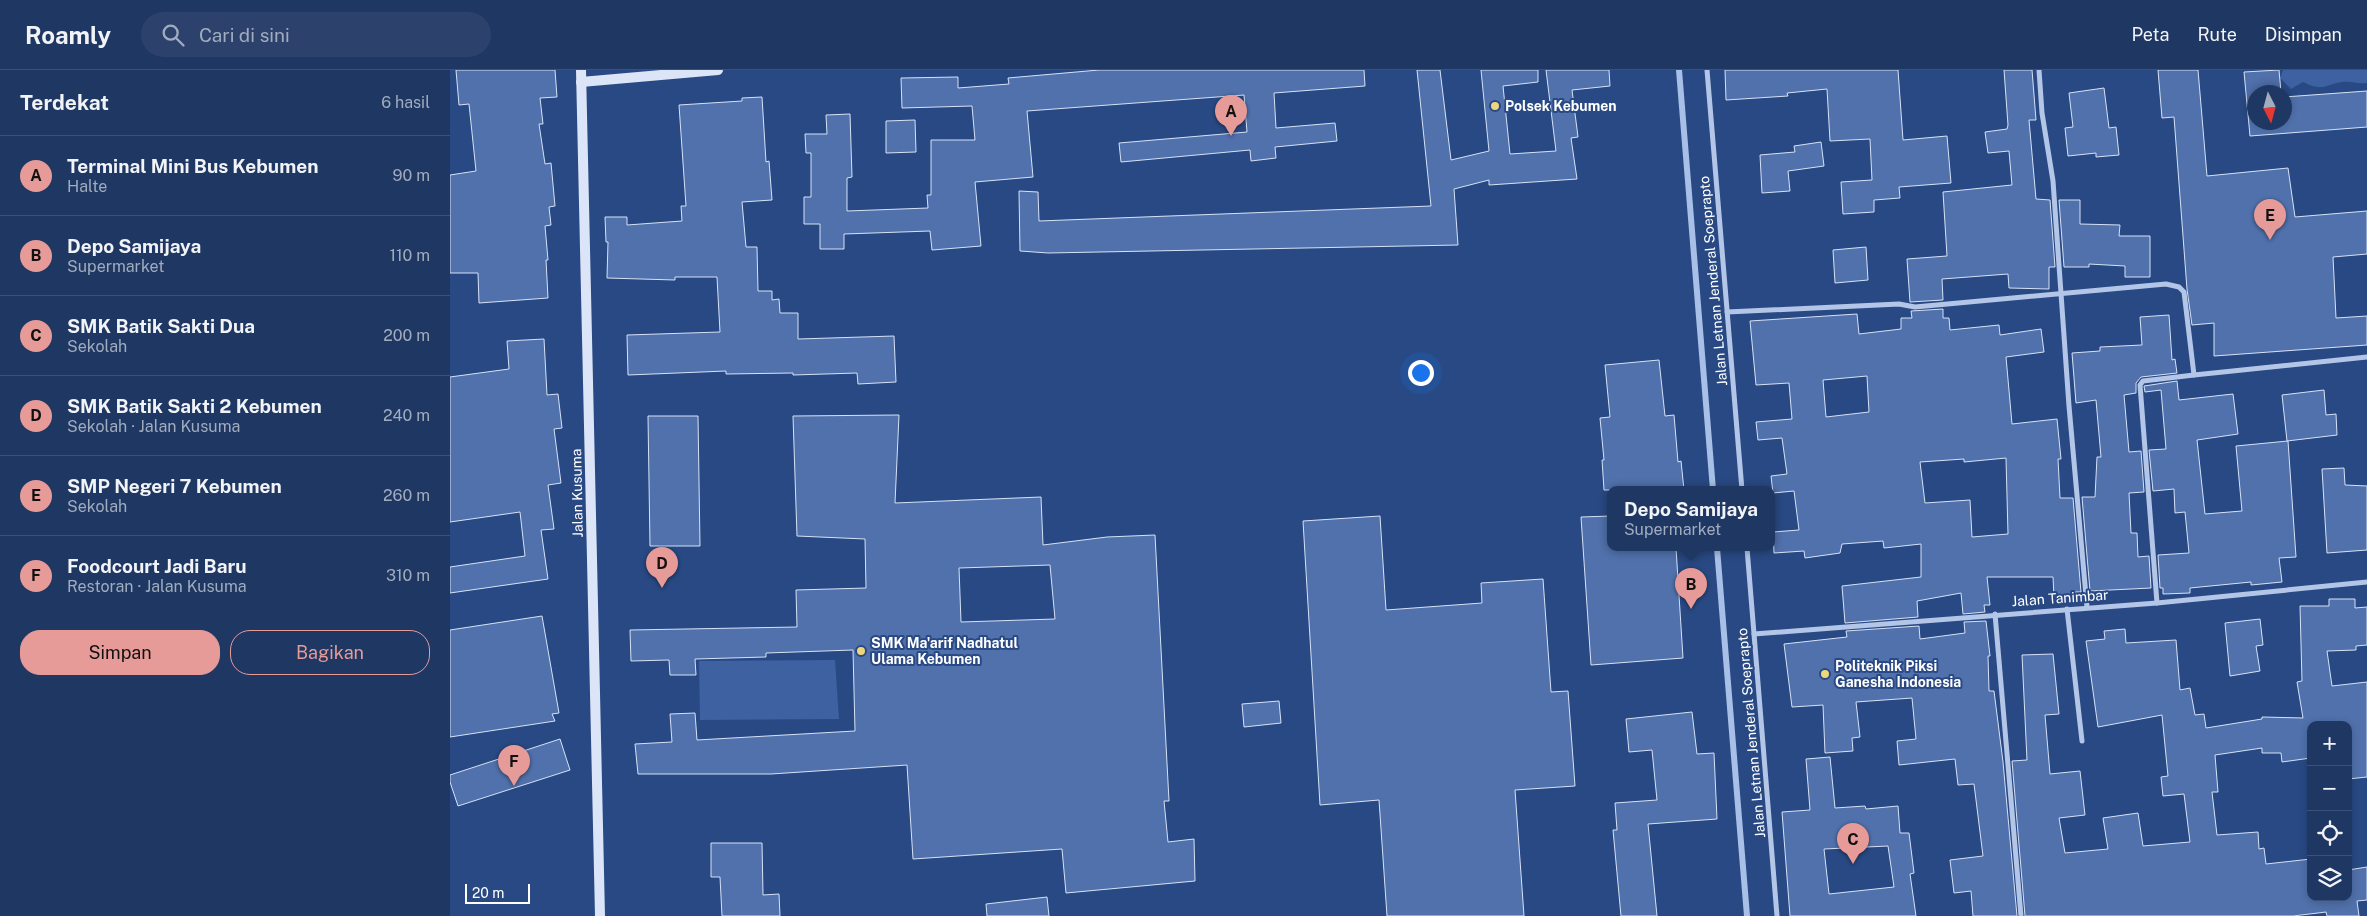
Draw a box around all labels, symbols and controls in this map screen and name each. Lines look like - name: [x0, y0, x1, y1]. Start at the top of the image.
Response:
- search box: [141, 12, 491, 57]
- text: Roamly: [25, 21, 111, 49]
- icon: search: [159, 21, 187, 49]
- text: Cari di sini: [199, 24, 290, 46]
- text: Peta: [2131, 24, 2169, 45]
- text: Rute: [2197, 24, 2237, 45]
- text: Disimpan: [2265, 24, 2342, 45]
- north arrow: [2247, 85, 2292, 130]
- text: Terdekat: [20, 90, 109, 115]
- text: 6 hasil: [381, 93, 430, 112]
- pin: A: [1215, 95, 1247, 136]
- place label: Polsek Kebumen: [1505, 98, 1617, 114]
- marker: Polsek Kebumen: [1489, 100, 1501, 112]
- text: Terminal Mini Bus Kebumen: [67, 155, 318, 177]
- text: A: [30, 166, 42, 185]
- text: 90 m: [393, 166, 430, 185]
- street label: Jalan Letnan Jenderal Soeprapto: [1696, 175, 1730, 387]
- text: Halte: [67, 177, 107, 196]
- pin: E: [2254, 199, 2286, 240]
- text: Depo Samijaya: [67, 235, 201, 257]
- text: B: [31, 246, 41, 265]
- text: 110 m: [389, 246, 430, 265]
- text: Supermarket: [67, 257, 164, 276]
- text: SMK Batik Sakti Dua: [67, 315, 255, 337]
- text: C: [30, 326, 42, 345]
- text: 200 m: [383, 326, 430, 345]
- text: Sekolah: [67, 337, 127, 356]
- your location: [1408, 360, 1434, 386]
- text: SMK Batik Sakti 2 Kebumen: [67, 395, 322, 417]
- text: D: [30, 406, 42, 425]
- text: 240 m: [383, 406, 430, 425]
- text: Sekolah · Jalan Kusuma: [67, 417, 240, 436]
- street label: Jalan Kusuma: [568, 448, 586, 538]
- text: SMP Negeri 7 Kebumen: [67, 475, 282, 497]
- text: E: [31, 486, 41, 505]
- text: 260 m: [383, 486, 430, 505]
- popup: [1607, 486, 1775, 551]
- text: Sekolah: [67, 497, 127, 516]
- text: Depo Samijaya: [1624, 498, 1758, 520]
- text: Supermarket: [1624, 520, 1721, 539]
- pin: D: [646, 547, 678, 588]
- text: Foodcourt Jadi Baru: [67, 555, 247, 577]
- text: F: [31, 566, 41, 585]
- text: 310 m: [386, 566, 430, 585]
- pin: B: [1675, 568, 1707, 609]
- text: Restoran · Jalan Kusuma: [67, 577, 247, 596]
- street label: Jalan Tanimbar: [2011, 587, 2109, 609]
- street label: Jalan Letnan Jenderal Soeprapto: [1734, 627, 1768, 839]
- button: Simpan: [20, 630, 220, 675]
- button: Bagikan: [230, 630, 430, 675]
- place label: SMK Ma'arif Nadhatul Ulama Kebumen: [871, 635, 1018, 667]
- marker: SMK Ma'arif Nadhatul Ulama Kebumen: [855, 645, 867, 657]
- place label: Politeknik Piksi Ganesha Indonesia: [1835, 658, 1961, 690]
- marker: Politeknik Piksi Ganesha Indonesia: [1819, 668, 1831, 680]
- map controls: [2307, 721, 2352, 901]
- button: +: [2307, 721, 2352, 766]
- pin: F: [498, 745, 530, 786]
- button: −: [2307, 766, 2352, 811]
- button: locate: [2307, 811, 2352, 856]
- pin: C: [1837, 823, 1869, 864]
- button: layers: [2307, 856, 2352, 901]
- scale bar: [465, 881, 530, 904]
- text: 20 m: [472, 885, 504, 901]

